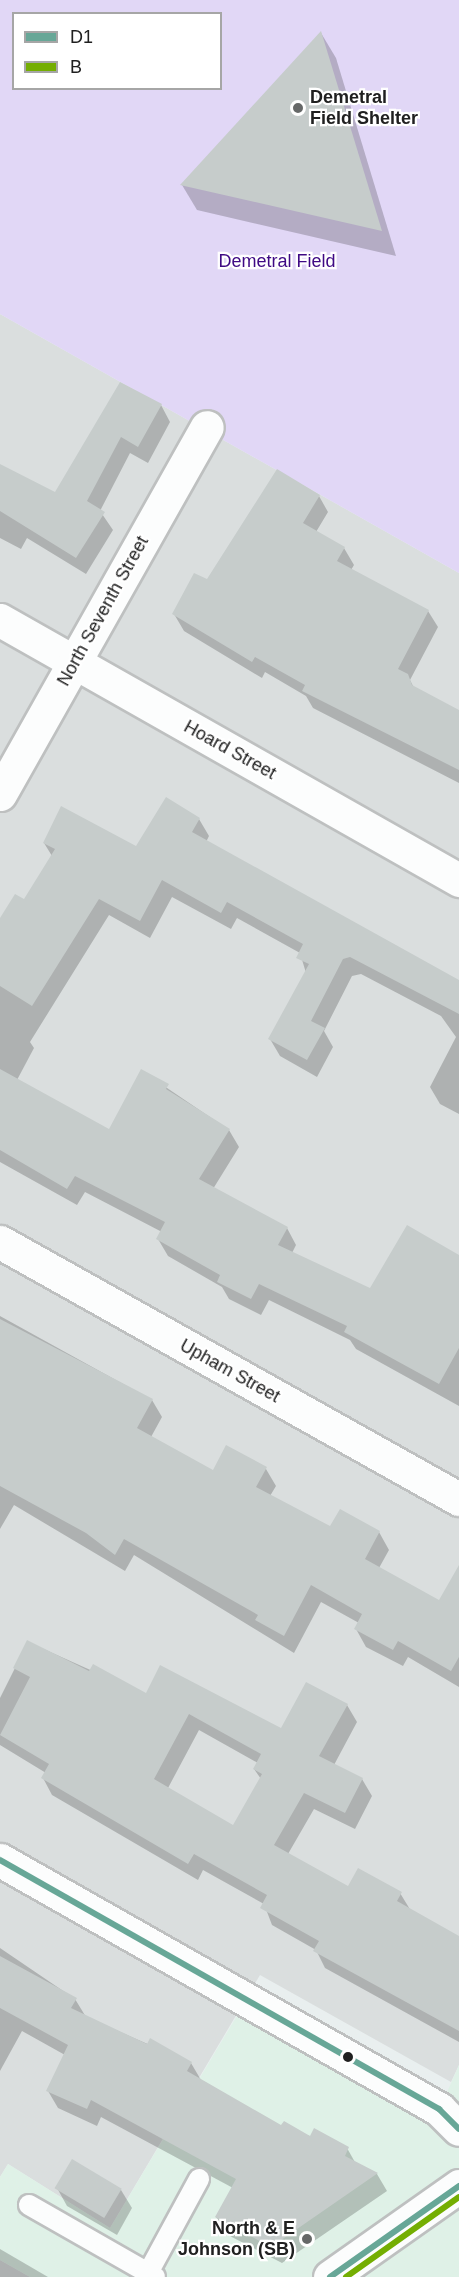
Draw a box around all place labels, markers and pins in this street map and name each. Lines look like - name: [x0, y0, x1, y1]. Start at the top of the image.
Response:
- place label: Demetral Field Shelter: [310, 87, 418, 130]
- marker: Demetral Field Shelter: [291, 101, 305, 115]
- unlabelled marker: [342, 2051, 354, 2063]
- place label: North & E Johnson (SB): [178, 2218, 295, 2260]
- marker: North & E Johnson (SB): [300, 2232, 314, 2246]

